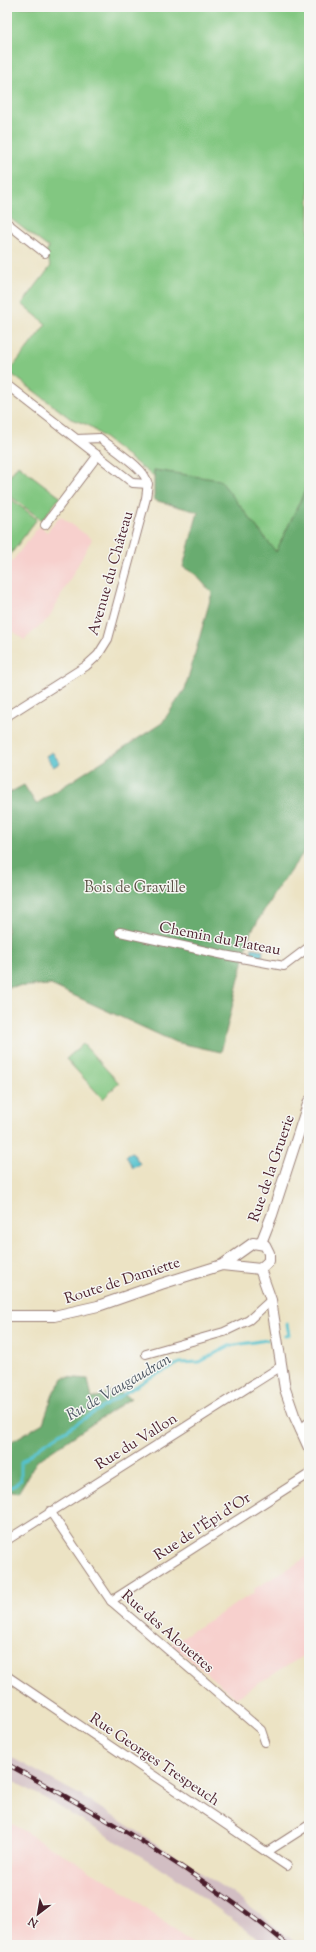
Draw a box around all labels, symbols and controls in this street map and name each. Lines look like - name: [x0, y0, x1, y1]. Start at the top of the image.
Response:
- street label: Avenue du Château: [84, 508, 139, 638]
- park label: Bois de Graville: [84, 878, 186, 899]
- street label: Chemin du Plateau: [157, 917, 283, 962]
- street label: Rue de la Gruerie: [244, 1112, 301, 1225]
- street label: Route de Damiette: [62, 1253, 183, 1310]
- water label: Ru de Vaugaudran: [62, 1348, 177, 1428]
- street label: Rue du Vallon: [92, 1409, 182, 1476]
- street label: Rue de l'Épi d'Or: [150, 1487, 255, 1566]
- street label: Rue des Alouettes: [116, 1586, 218, 1678]
- street label: Rue Georges Trespeuch: [85, 1709, 224, 1812]
- north arrow: [18, 1894, 58, 1934]
- text: N: [25, 1912, 42, 1931]

